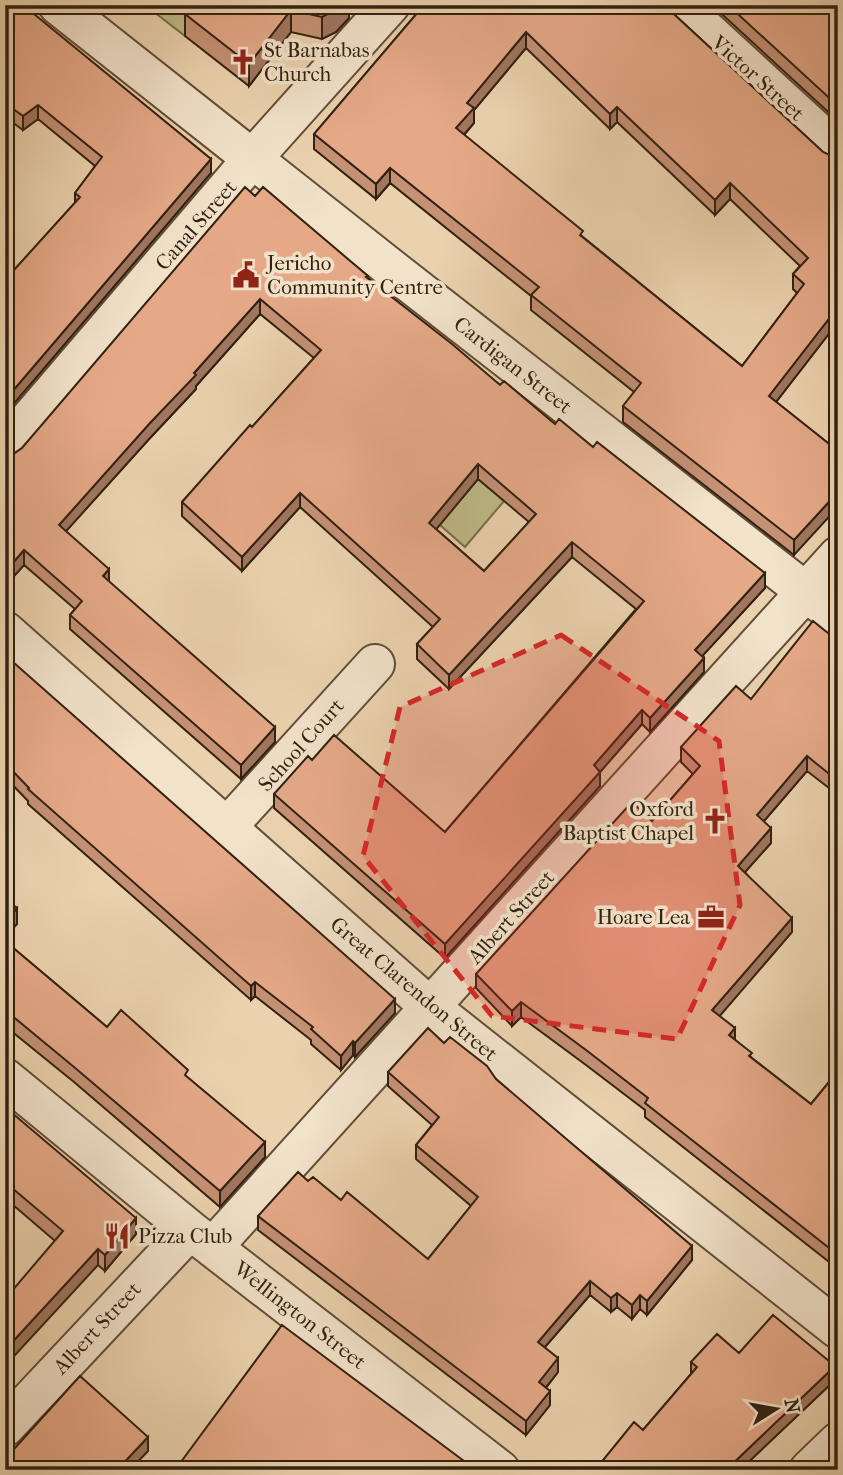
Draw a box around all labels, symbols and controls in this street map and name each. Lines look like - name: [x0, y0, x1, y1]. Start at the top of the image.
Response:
- street label: Victor Street: [706, 30, 809, 126]
- place label: St Barnabas Church: [264, 38, 370, 86]
- church icon: St Barnabas Church: [228, 47, 258, 77]
- street label: Canal Street: [150, 175, 242, 275]
- place label: Jericho Community Centre: [265, 251, 443, 299]
- public building icon: Jericho Community Centre: [231, 260, 261, 290]
- street label: Cardigan Street: [449, 311, 577, 419]
- street label: School Court: [253, 693, 349, 796]
- place label: Oxford Baptist Chapel: [563, 797, 695, 845]
- church icon: Oxford Baptist Chapel: [700, 806, 730, 836]
- street label: Albert Street: [462, 865, 559, 969]
- office icon: Hoare Lea: [696, 902, 726, 932]
- place label: Hoare Lea: [597, 905, 690, 929]
- street label: Great Clarendon Street: [326, 912, 503, 1066]
- restaurant icon: Pizza Club: [102, 1221, 132, 1251]
- place label: Pizza Club: [138, 1224, 232, 1248]
- street label: Wellington Street: [228, 1255, 371, 1374]
- street label: Albert Street: [48, 1277, 146, 1380]
- north arrow: [742, 1374, 812, 1444]
- text: N: [780, 1397, 804, 1416]

